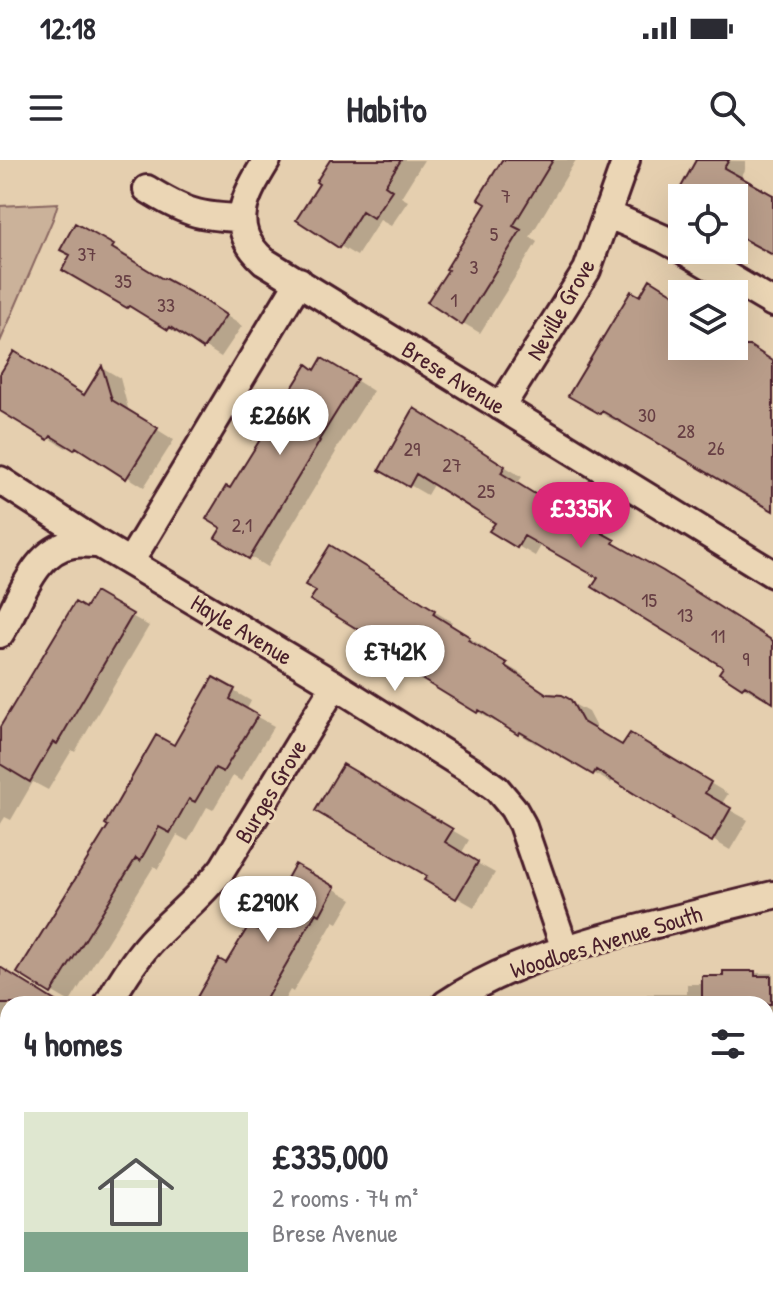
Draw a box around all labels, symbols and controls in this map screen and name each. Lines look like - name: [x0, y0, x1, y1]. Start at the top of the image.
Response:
- text: 12:18: [40, 8, 96, 48]
- text: Habito: [346, 84, 427, 133]
- icon: menu: [24, 86, 68, 130]
- icon: search: [705, 86, 749, 130]
- house number: 7: [501, 182, 511, 209]
- map controls: [668, 184, 748, 360]
- button: locate: [668, 184, 748, 264]
- house number: 5: [490, 220, 499, 247]
- house number: 37: [78, 240, 97, 267]
- street label: Neville Grove: [518, 252, 602, 366]
- house number: 3: [470, 253, 479, 280]
- house number: 35: [114, 267, 132, 294]
- button: layers: [668, 280, 748, 360]
- house number: 1: [450, 286, 458, 313]
- house number: 33: [157, 291, 175, 318]
- street label: Brese Avenue: [396, 333, 512, 422]
- pin: £266K: [224, 389, 336, 457]
- text: £266K: [250, 397, 310, 432]
- house number: 30: [638, 401, 656, 428]
- house number: 28: [677, 417, 695, 444]
- house number: 26: [707, 434, 725, 461]
- house number: 29: [404, 435, 420, 462]
- house number: 27: [442, 451, 462, 478]
- house number: 25: [477, 477, 495, 504]
- pin: £335K: [525, 482, 637, 550]
- text: £335K: [550, 490, 612, 525]
- house number: 2,1: [232, 511, 252, 538]
- street label: Hayle Avenue: [185, 586, 299, 672]
- house number: 15: [641, 586, 657, 613]
- house number: 13: [677, 601, 693, 628]
- house number: 11: [711, 622, 725, 649]
- pin: £742K: [339, 625, 451, 693]
- text: £742K: [364, 633, 426, 668]
- house number: 9: [742, 645, 750, 672]
- street label: Burges Grove: [227, 733, 314, 849]
- pin: £290K: [212, 876, 324, 944]
- text: £290K: [237, 884, 299, 919]
- street label: Woodloes Avenue South: [506, 897, 706, 985]
- text: 4 homes: [24, 1021, 122, 1067]
- icon: filters: [706, 1022, 750, 1066]
- text: £335,000: [272, 1134, 388, 1180]
- icon: home: [88, 1144, 184, 1240]
- text: 2 rooms · 74 m²: [272, 1180, 418, 1215]
- text: Brese Avenue: [272, 1215, 398, 1250]

